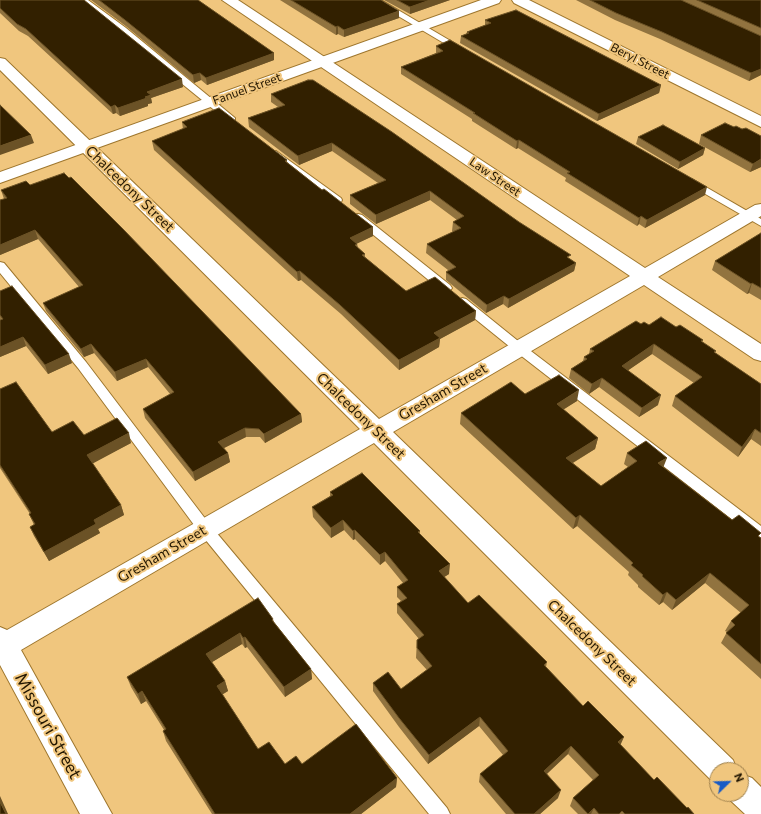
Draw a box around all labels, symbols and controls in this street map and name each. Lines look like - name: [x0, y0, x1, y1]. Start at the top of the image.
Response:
- street label: Beryl Street: [608, 40, 672, 82]
- street label: Fanuel Street: [211, 70, 283, 108]
- street label: Chalcedony Street: [82, 142, 178, 236]
- street label: Law Street: [467, 155, 523, 199]
- street label: Gresham Street: [396, 360, 490, 424]
- street label: Chalcedony Street: [313, 369, 409, 463]
- street label: Gresham Street: [115, 522, 209, 586]
- street label: Chalcedony Street: [544, 596, 640, 690]
- street label: Missouri Street: [10, 669, 86, 783]
- north arrow: [709, 762, 749, 802]
- text: N: [732, 771, 747, 784]

